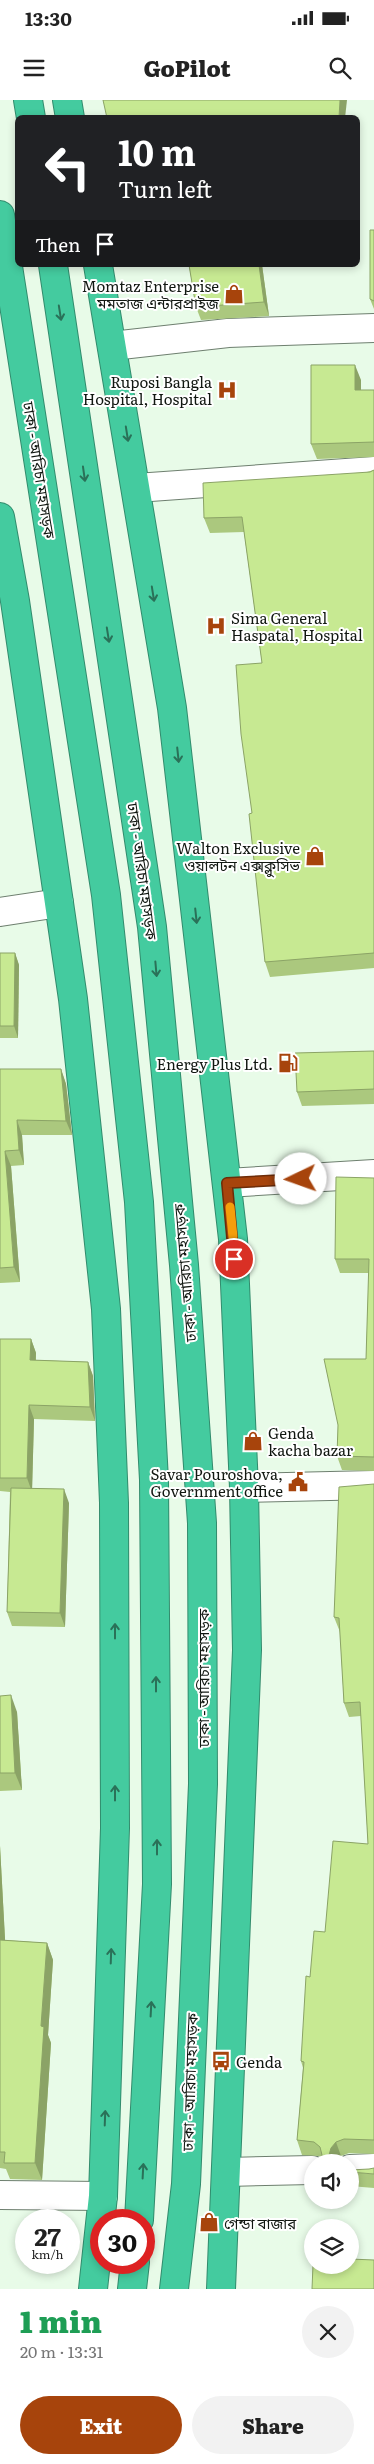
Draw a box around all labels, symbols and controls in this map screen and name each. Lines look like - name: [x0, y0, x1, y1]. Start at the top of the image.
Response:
- text: 13:30: [25, 4, 72, 32]
- text: GoPilot: [143, 51, 231, 84]
- icon: menu: [20, 54, 48, 82]
- icon: search: [326, 54, 354, 82]
- text: 10 m: [118, 125, 196, 177]
- icon: left: [35, 135, 100, 200]
- text: Turn left: [118, 172, 212, 205]
- text: Then: [35, 230, 81, 258]
- icon: arrive: [91, 230, 119, 258]
- place label: Momtaz Enterprise মমতাজ এন্টারপ্রাইজ: [82, 274, 220, 314]
- shop icon: Momtaz Enterprise মমতাজ এন্টারপ্রাইজ: [223, 283, 245, 305]
- one-way arrow: [55, 305, 65, 321]
- place label: Ruposi Bangla Hospital, Hospital: [83, 370, 213, 410]
- hospital icon: Ruposi Bangla Hospital, Hospital: [216, 379, 238, 401]
- street label: ঢাকা - আরিচা মহাসড়ক: [18, 399, 62, 541]
- one-way arrow: [122, 426, 132, 442]
- one-way arrow: [79, 466, 89, 482]
- one-way arrow: [149, 586, 159, 602]
- place label: Sima General Haspatal, Hospital: [231, 606, 363, 646]
- hospital icon: Sima General Haspatal, Hospital: [205, 615, 227, 637]
- one-way arrow: [103, 626, 113, 642]
- one-way arrow: [173, 746, 183, 762]
- street label: ঢাকা - আরিচা মহাসড়ক: [122, 800, 164, 942]
- place label: Walton Exclusive ওয়ালটন এক্সক্লুসিভ: [176, 836, 300, 877]
- shop icon: Walton Exclusive ওয়ালটন এক্সক্লুসিভ: [304, 845, 326, 867]
- one-way arrow: [191, 908, 201, 924]
- one-way arrow: [151, 960, 161, 976]
- place label: Energy Plus Ltd.: [156, 1052, 273, 1075]
- fuel station icon: Energy Plus Ltd.: [277, 1052, 299, 1074]
- position arrow: [274, 1152, 326, 1204]
- street label: ঢাকা - আরিচা মহাসড়ক: [166, 1202, 202, 1344]
- pin: [213, 1238, 255, 1280]
- icon: arrive: [220, 1245, 248, 1273]
- place label: Genda kacha bazar: [268, 1421, 353, 1461]
- shop icon: Genda kacha bazar: [242, 1430, 264, 1452]
- place label: Savar Pouroshova, Government office: [150, 1462, 283, 1502]
- public building icon: Savar Pouroshova, Government office: [287, 1471, 309, 1493]
- street label: ঢাকা - আরিচা মহাসড়ক: [191, 1608, 214, 1748]
- one-way arrow: [110, 1623, 120, 1640]
- one-way arrow: [151, 1677, 161, 1693]
- one-way arrow: [110, 1786, 120, 1802]
- one-way arrow: [152, 1839, 162, 1856]
- one-way arrow: [106, 1948, 116, 1964]
- one-way arrow: [146, 2001, 155, 2017]
- street label: ঢাকা - আরিচা মহাসড়ক: [175, 2012, 203, 2153]
- bus stop icon: Genda: [210, 2050, 232, 2072]
- place label: Genda: [236, 2050, 283, 2073]
- one-way arrow: [101, 2111, 110, 2127]
- map controls: [304, 2154, 359, 2274]
- button: sound: [304, 2154, 359, 2209]
- one-way arrow: [138, 2164, 147, 2180]
- speed limit sign: 30: [90, 2209, 155, 2274]
- shop icon: গেন্ডা বাজার: [198, 2211, 220, 2233]
- place label: গেন্ডা বাজার: [224, 2211, 297, 2234]
- text: 27: [34, 2217, 61, 2254]
- button: layers: [304, 2219, 359, 2274]
- text: km/h: [32, 2245, 63, 2263]
- text: 1 min: [20, 2298, 102, 2342]
- button: close: [302, 2306, 354, 2358]
- text: 20 m · 13:31: [20, 2339, 103, 2363]
- button: Exit: [20, 2396, 182, 2454]
- button: Share: [192, 2396, 354, 2454]

